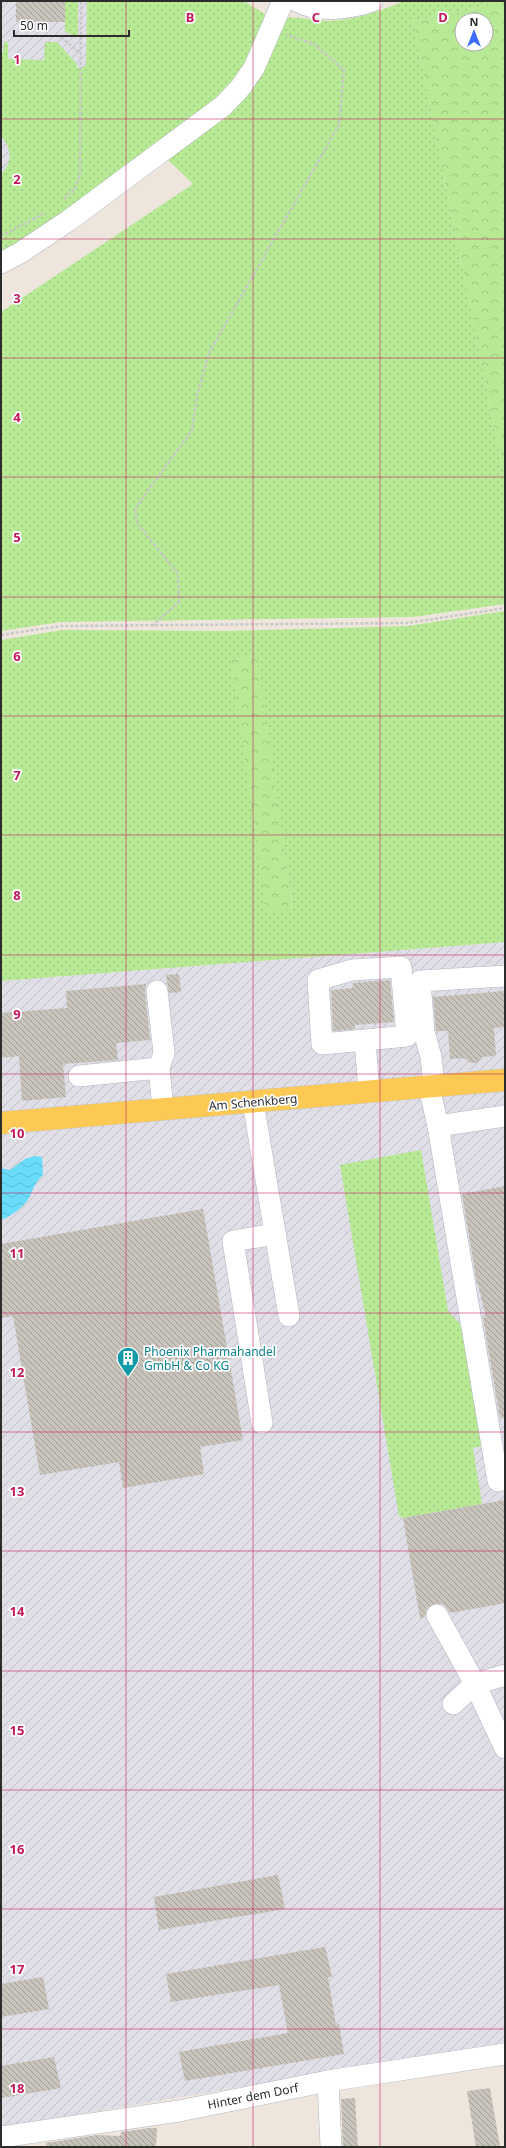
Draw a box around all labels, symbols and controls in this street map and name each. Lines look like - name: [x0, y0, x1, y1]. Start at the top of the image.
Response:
- text: B: [186, 8, 194, 26]
- text: C: [312, 8, 320, 26]
- text: D: [438, 8, 448, 26]
- scale bar: [14, 12, 129, 38]
- north arrow: [454, 12, 494, 52]
- text: N: [470, 14, 478, 29]
- text: 50 m: [20, 17, 48, 34]
- text: 1: [13, 50, 21, 68]
- text: 2: [13, 170, 21, 188]
- text: 3: [13, 289, 21, 307]
- text: 4: [13, 408, 21, 426]
- text: 5: [13, 528, 21, 546]
- text: 6: [13, 647, 21, 665]
- text: 7: [13, 766, 21, 784]
- text: 8: [13, 886, 21, 904]
- text: 9: [13, 1005, 21, 1023]
- street label: Am Schenkberg: [208, 1090, 298, 1114]
- text: 10: [10, 1124, 24, 1142]
- text: 11: [10, 1244, 24, 1262]
- place label: Phoenix Pharmahandel GmbH & Co KG: [144, 1343, 276, 1374]
- building icon: Phoenix Pharmahandel GmbH & Co KG: [115, 1345, 141, 1378]
- text: 12: [10, 1363, 24, 1381]
- text: 13: [10, 1482, 24, 1500]
- text: 14: [10, 1602, 25, 1620]
- text: 15: [10, 1721, 24, 1739]
- text: 16: [10, 1840, 24, 1858]
- text: 17: [10, 1960, 24, 1978]
- text: 18: [10, 2079, 24, 2097]
- street label: Hinter dem Dorf: [206, 2079, 301, 2113]

